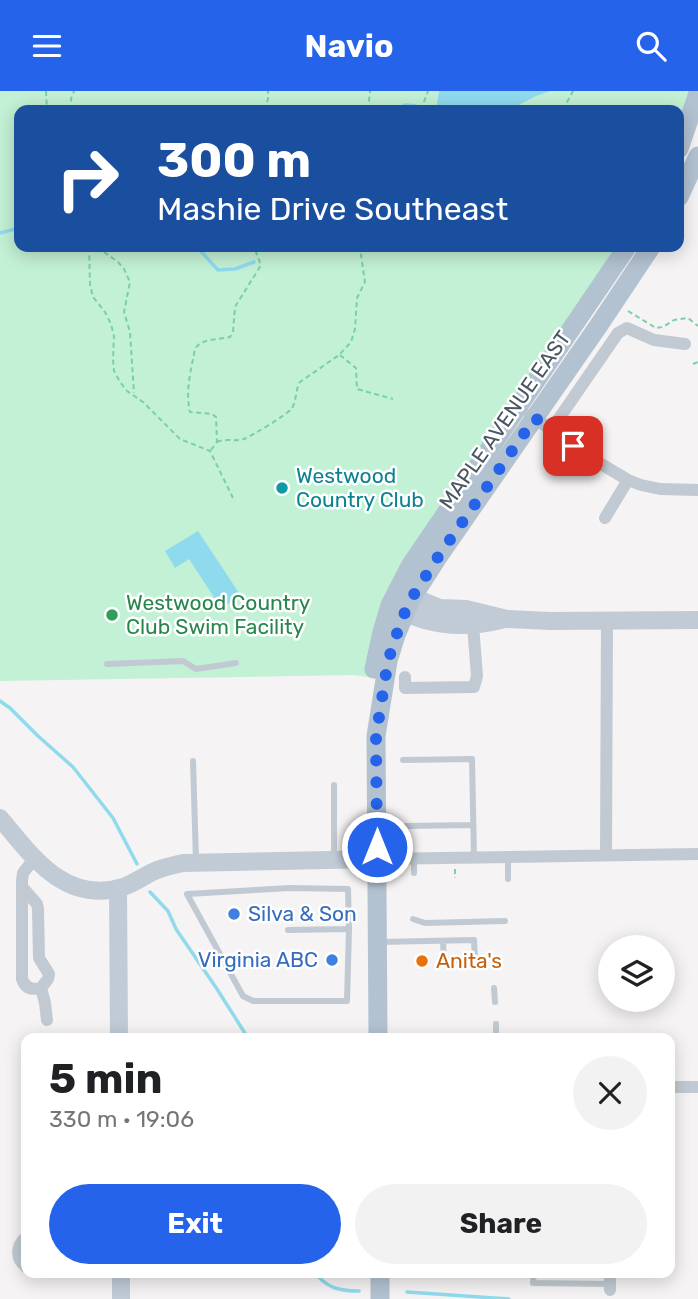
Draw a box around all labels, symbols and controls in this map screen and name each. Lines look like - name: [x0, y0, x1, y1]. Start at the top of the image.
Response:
- icon: menu: [28, 27, 66, 65]
- text: Navio: [304, 27, 394, 65]
- icon: search: [632, 27, 670, 65]
- text: 300 m: [157, 131, 311, 189]
- icon: right: [42, 133, 133, 224]
- text: Mashie Drive Southeast: [157, 190, 508, 228]
- street label: MAPLE AVENUE EAST: [434, 326, 576, 514]
- pin: [543, 416, 603, 476]
- icon: arrive: [554, 427, 592, 465]
- place label: Westwood Country Club: [296, 463, 424, 512]
- marker: Westwood Country Club: [274, 480, 290, 496]
- place label: Westwood Country Club Swim Facility: [126, 590, 311, 639]
- marker: Westwood Country Club Swim Facility: [104, 607, 120, 623]
- position arrow: [340, 810, 414, 884]
- place label: Silva & Son: [248, 901, 357, 926]
- marker: Silva & Son: [226, 906, 242, 922]
- map controls: [598, 935, 675, 1012]
- button: layers: [598, 935, 675, 1012]
- place label: Virginia ABC: [198, 947, 318, 972]
- place label: Anita's: [436, 948, 502, 973]
- marker: Virginia ABC: [324, 952, 340, 968]
- marker: Anita's: [414, 953, 430, 969]
- text: 5 min: [49, 1054, 163, 1104]
- button: close: [573, 1056, 647, 1130]
- text: 330 m · 19:06: [49, 1105, 194, 1133]
- button: Exit: [49, 1184, 341, 1264]
- button: Share: [355, 1184, 647, 1264]

